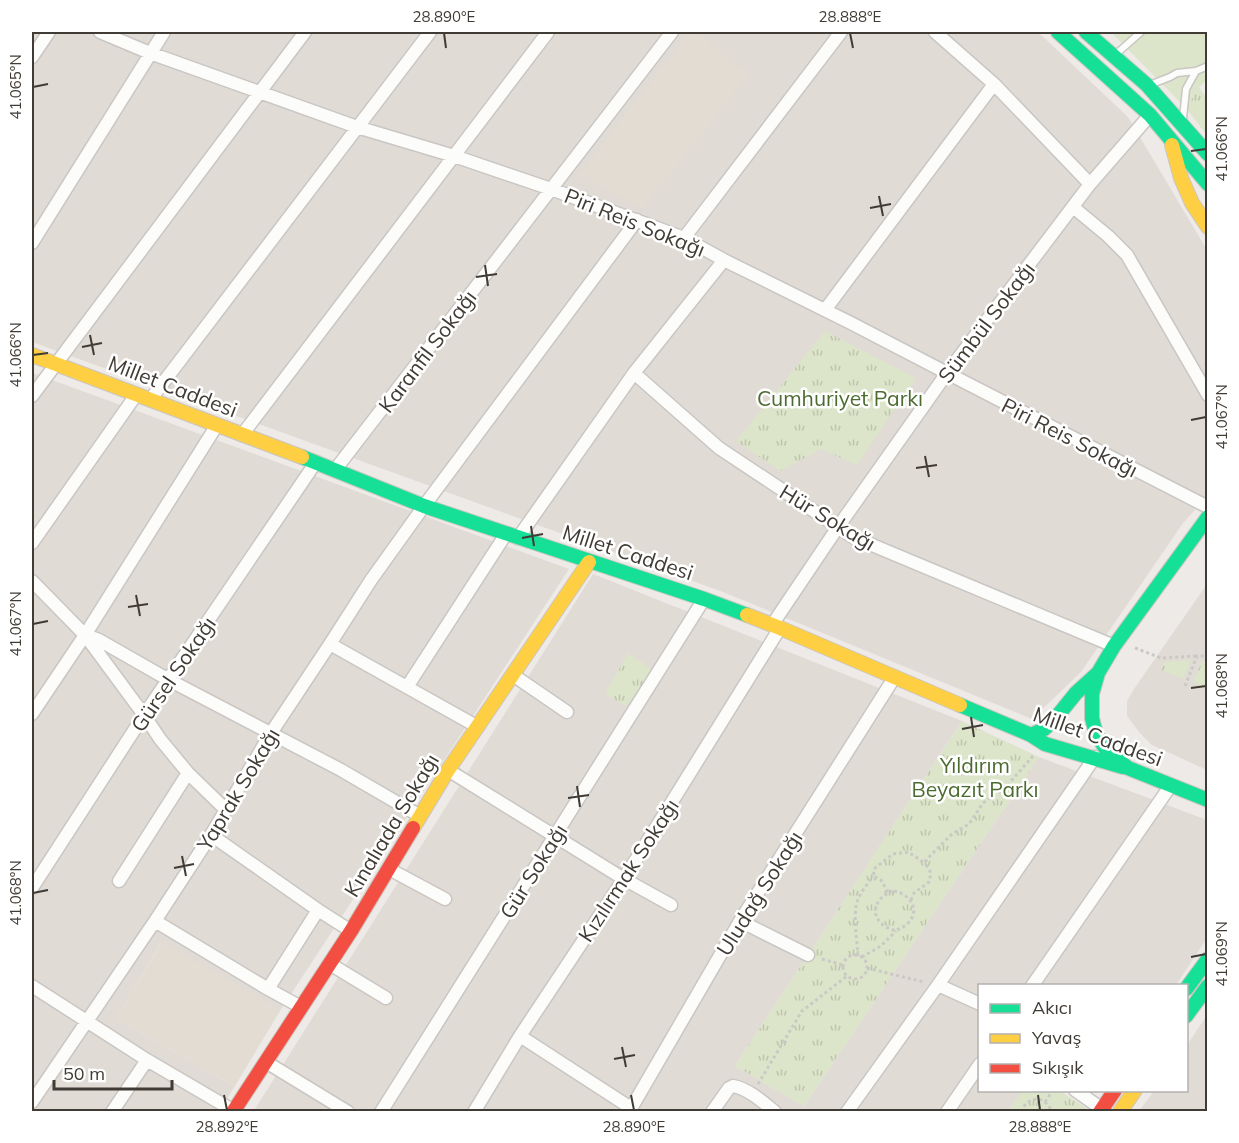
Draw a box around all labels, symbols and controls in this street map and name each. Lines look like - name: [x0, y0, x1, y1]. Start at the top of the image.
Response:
- text: 28.890°E: [413, 7, 476, 26]
- text: 28.888°E: [819, 7, 882, 26]
- text: 41.065°N: [6, 54, 25, 120]
- text: 41.066°N: [1212, 116, 1231, 182]
- street label: Piri Reis Sokağı: [561, 182, 709, 262]
- street label: Sümbül Sokağı: [932, 256, 1040, 388]
- street label: Karanfil Sokağı: [372, 285, 482, 417]
- text: 41.066°N: [6, 322, 25, 388]
- street label: Millet Caddesi: [105, 350, 241, 422]
- text: 41.067°N: [1212, 384, 1231, 450]
- park label: Cumhuriyet Parkı: [757, 385, 923, 411]
- street label: Piri Reis Sokağı: [998, 391, 1142, 483]
- street label: Hür Sokağı: [775, 478, 881, 556]
- street label: Millet Caddesi: [559, 519, 697, 585]
- text: 41.067°N: [6, 591, 25, 657]
- street label: Gürsel Sokağı: [125, 611, 221, 737]
- text: 41.068°N: [1212, 653, 1231, 719]
- street label: Millet Caddesi: [1030, 701, 1166, 771]
- street label: Yaprak Sokağı: [191, 723, 285, 856]
- street label: Kınalıada Sokağı: [338, 749, 444, 901]
- park label: Yıldırım Beyazıt Parkı: [911, 752, 1039, 802]
- street label: Kızılırmak Sokağı: [572, 794, 684, 946]
- street label: Gür Sokağı: [494, 819, 572, 923]
- street label: Uludağ Sokağı: [710, 826, 808, 960]
- text: 41.068°N: [6, 860, 25, 926]
- text: 41.069°N: [1212, 921, 1231, 987]
- legend: [978, 984, 1188, 1092]
- text: Akıcı: [1032, 996, 1072, 1019]
- text: Yavaş: [1031, 1026, 1081, 1049]
- scale bar: [54, 1053, 172, 1091]
- text: Sıkışık: [1032, 1056, 1084, 1079]
- text: 50 m: [63, 1062, 105, 1085]
- text: 28.892°E: [196, 1117, 259, 1136]
- text: 28.890°E: [603, 1117, 666, 1136]
- text: 28.888°E: [1009, 1117, 1072, 1136]

